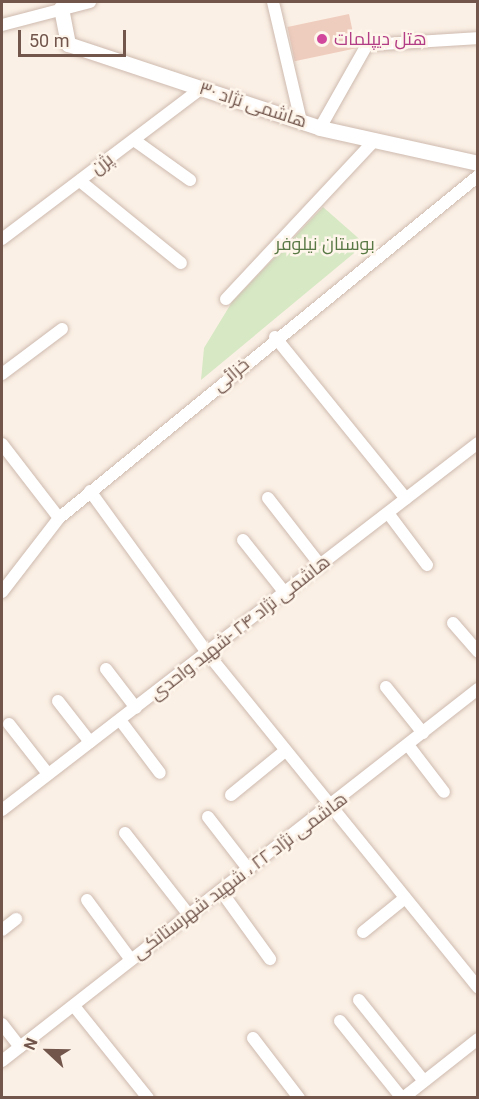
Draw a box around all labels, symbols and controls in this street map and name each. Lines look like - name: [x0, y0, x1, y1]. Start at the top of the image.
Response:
- scale bar: [21, 18, 129, 56]
- place label: هتل دیپلمات: [334, 28, 427, 50]
- text: 50 m: [29, 30, 69, 51]
- marker: هتل دیپلمات: [315, 32, 329, 46]
- street label: هاشمی نژاد ۳۰: [196, 77, 310, 133]
- street label: پژن: [87, 149, 117, 179]
- park label: بوستان نیلوفر: [275, 233, 375, 255]
- street label: خزائی: [208, 354, 254, 396]
- street label: هاشمی نژاد ۲۴ -شهید واحدی: [146, 551, 334, 705]
- street label: هاشمی نژاد ۲۲ ، شهید شهرستانکی: [128, 788, 352, 964]
- north arrow: [18, 1021, 78, 1081]
- text: N: [20, 1035, 42, 1053]

